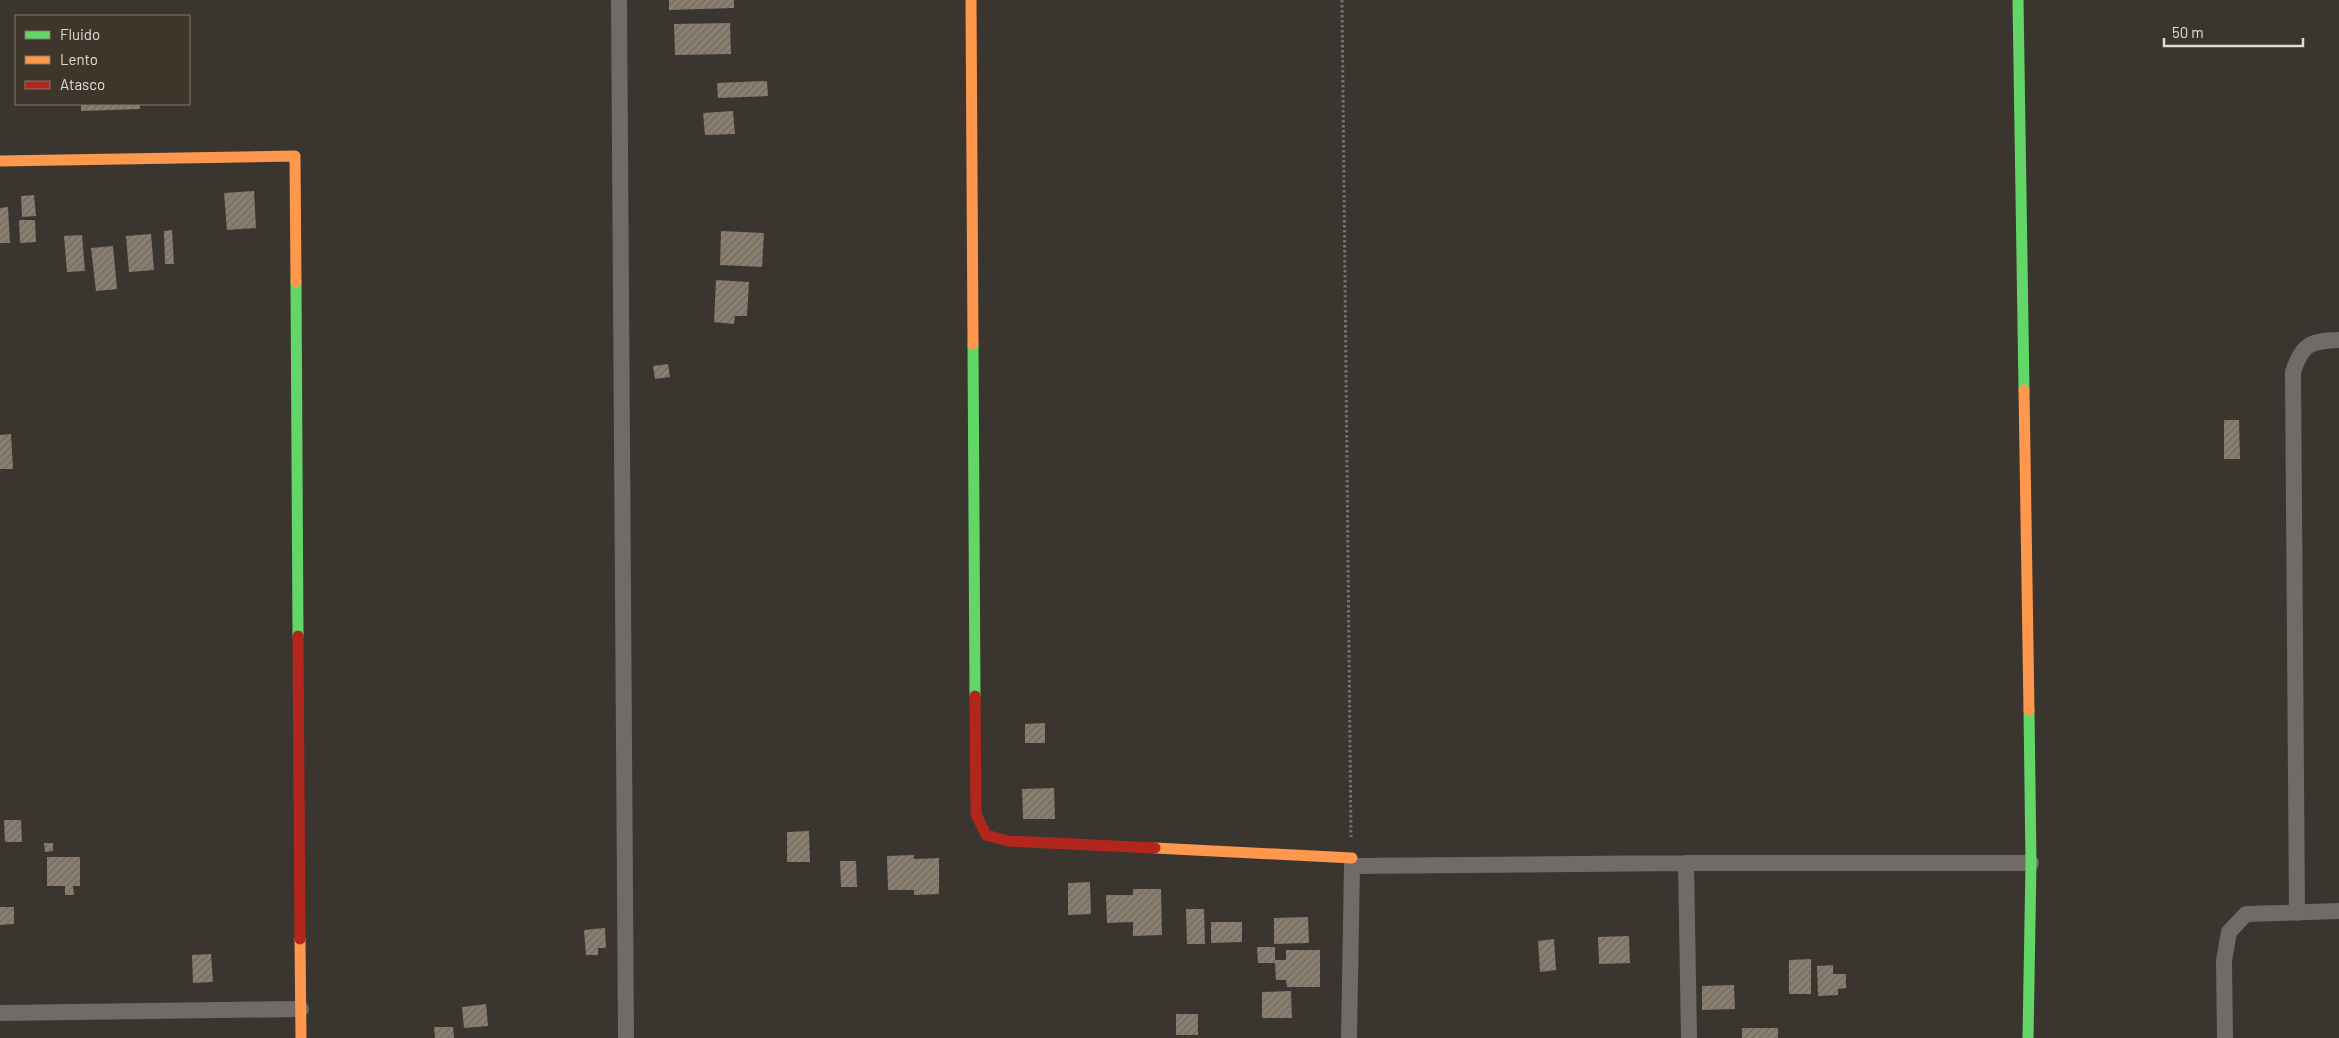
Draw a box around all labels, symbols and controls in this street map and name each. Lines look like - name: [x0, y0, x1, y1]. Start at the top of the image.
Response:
- legend: [15, 15, 190, 105]
- scale bar: [2164, 15, 2303, 47]
- text: 50 m: [2172, 23, 2204, 41]
- text: Fluido: [60, 25, 100, 43]
- text: Lento: [60, 50, 98, 68]
- text: Atasco: [60, 75, 105, 93]

